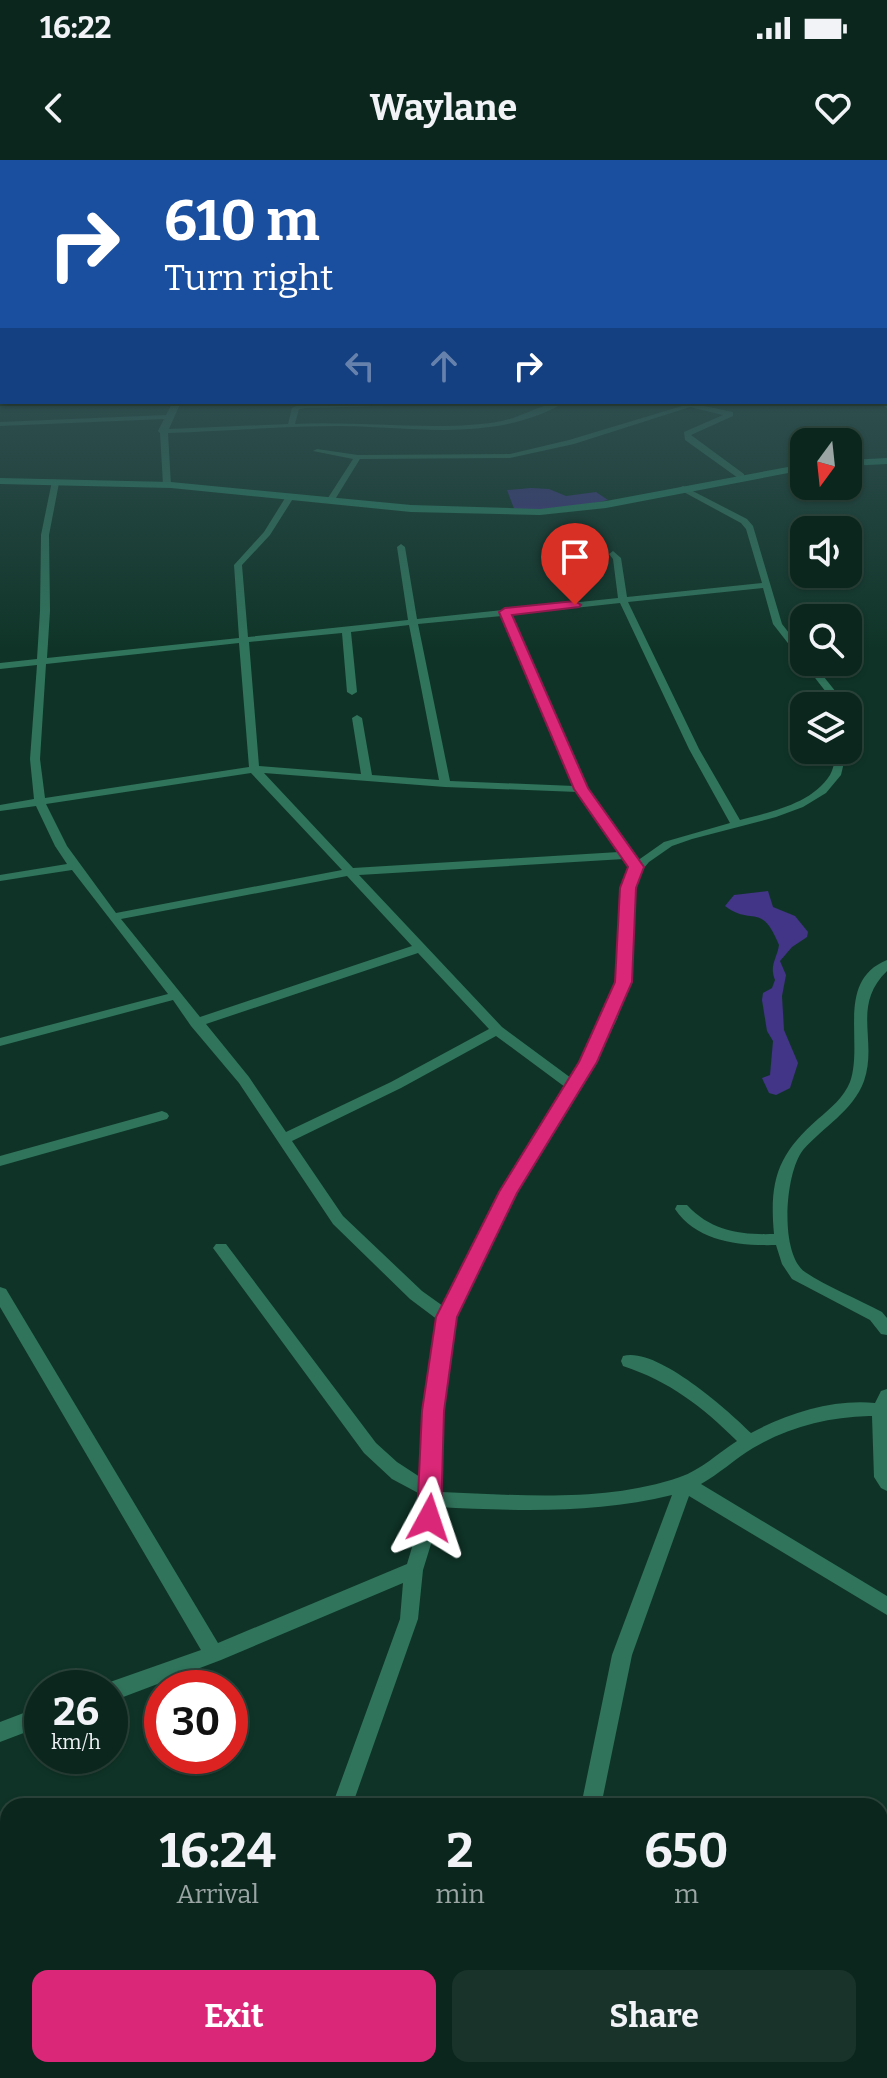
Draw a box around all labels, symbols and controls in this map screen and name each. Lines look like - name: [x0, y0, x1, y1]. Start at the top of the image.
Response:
- text: 16:22: [40, 10, 111, 46]
- icon: back: [32, 86, 76, 130]
- text: Waylane: [370, 86, 517, 130]
- icon: heart: [811, 86, 855, 130]
- text: 610 m: [164, 188, 320, 255]
- icon: right: [32, 192, 136, 296]
- text: Turn right: [164, 256, 333, 300]
- icon: left: [338, 344, 382, 388]
- icon: ahead: [422, 344, 466, 388]
- icon: right: [506, 344, 550, 388]
- north arrow: [790, 428, 862, 500]
- map controls: [790, 428, 862, 764]
- button: sound: [790, 516, 862, 588]
- pin: [541, 523, 609, 605]
- icon: arrive: [553, 535, 597, 579]
- button: search: [790, 604, 862, 676]
- button: layers: [790, 692, 862, 764]
- position arrow: [387, 1476, 471, 1560]
- speed limit sign: 30: [144, 1670, 248, 1774]
- text: 26: [53, 1688, 99, 1736]
- text: km/h: [51, 1730, 101, 1754]
- text: 16:24: [160, 1822, 276, 1880]
- text: 2: [447, 1822, 474, 1880]
- text: 650: [644, 1822, 728, 1880]
- text: Arrival: [177, 1879, 259, 1910]
- text: min: [436, 1879, 485, 1910]
- text: m: [674, 1879, 699, 1910]
- button: Exit: [32, 1970, 436, 2062]
- button: Share: [452, 1970, 856, 2062]

